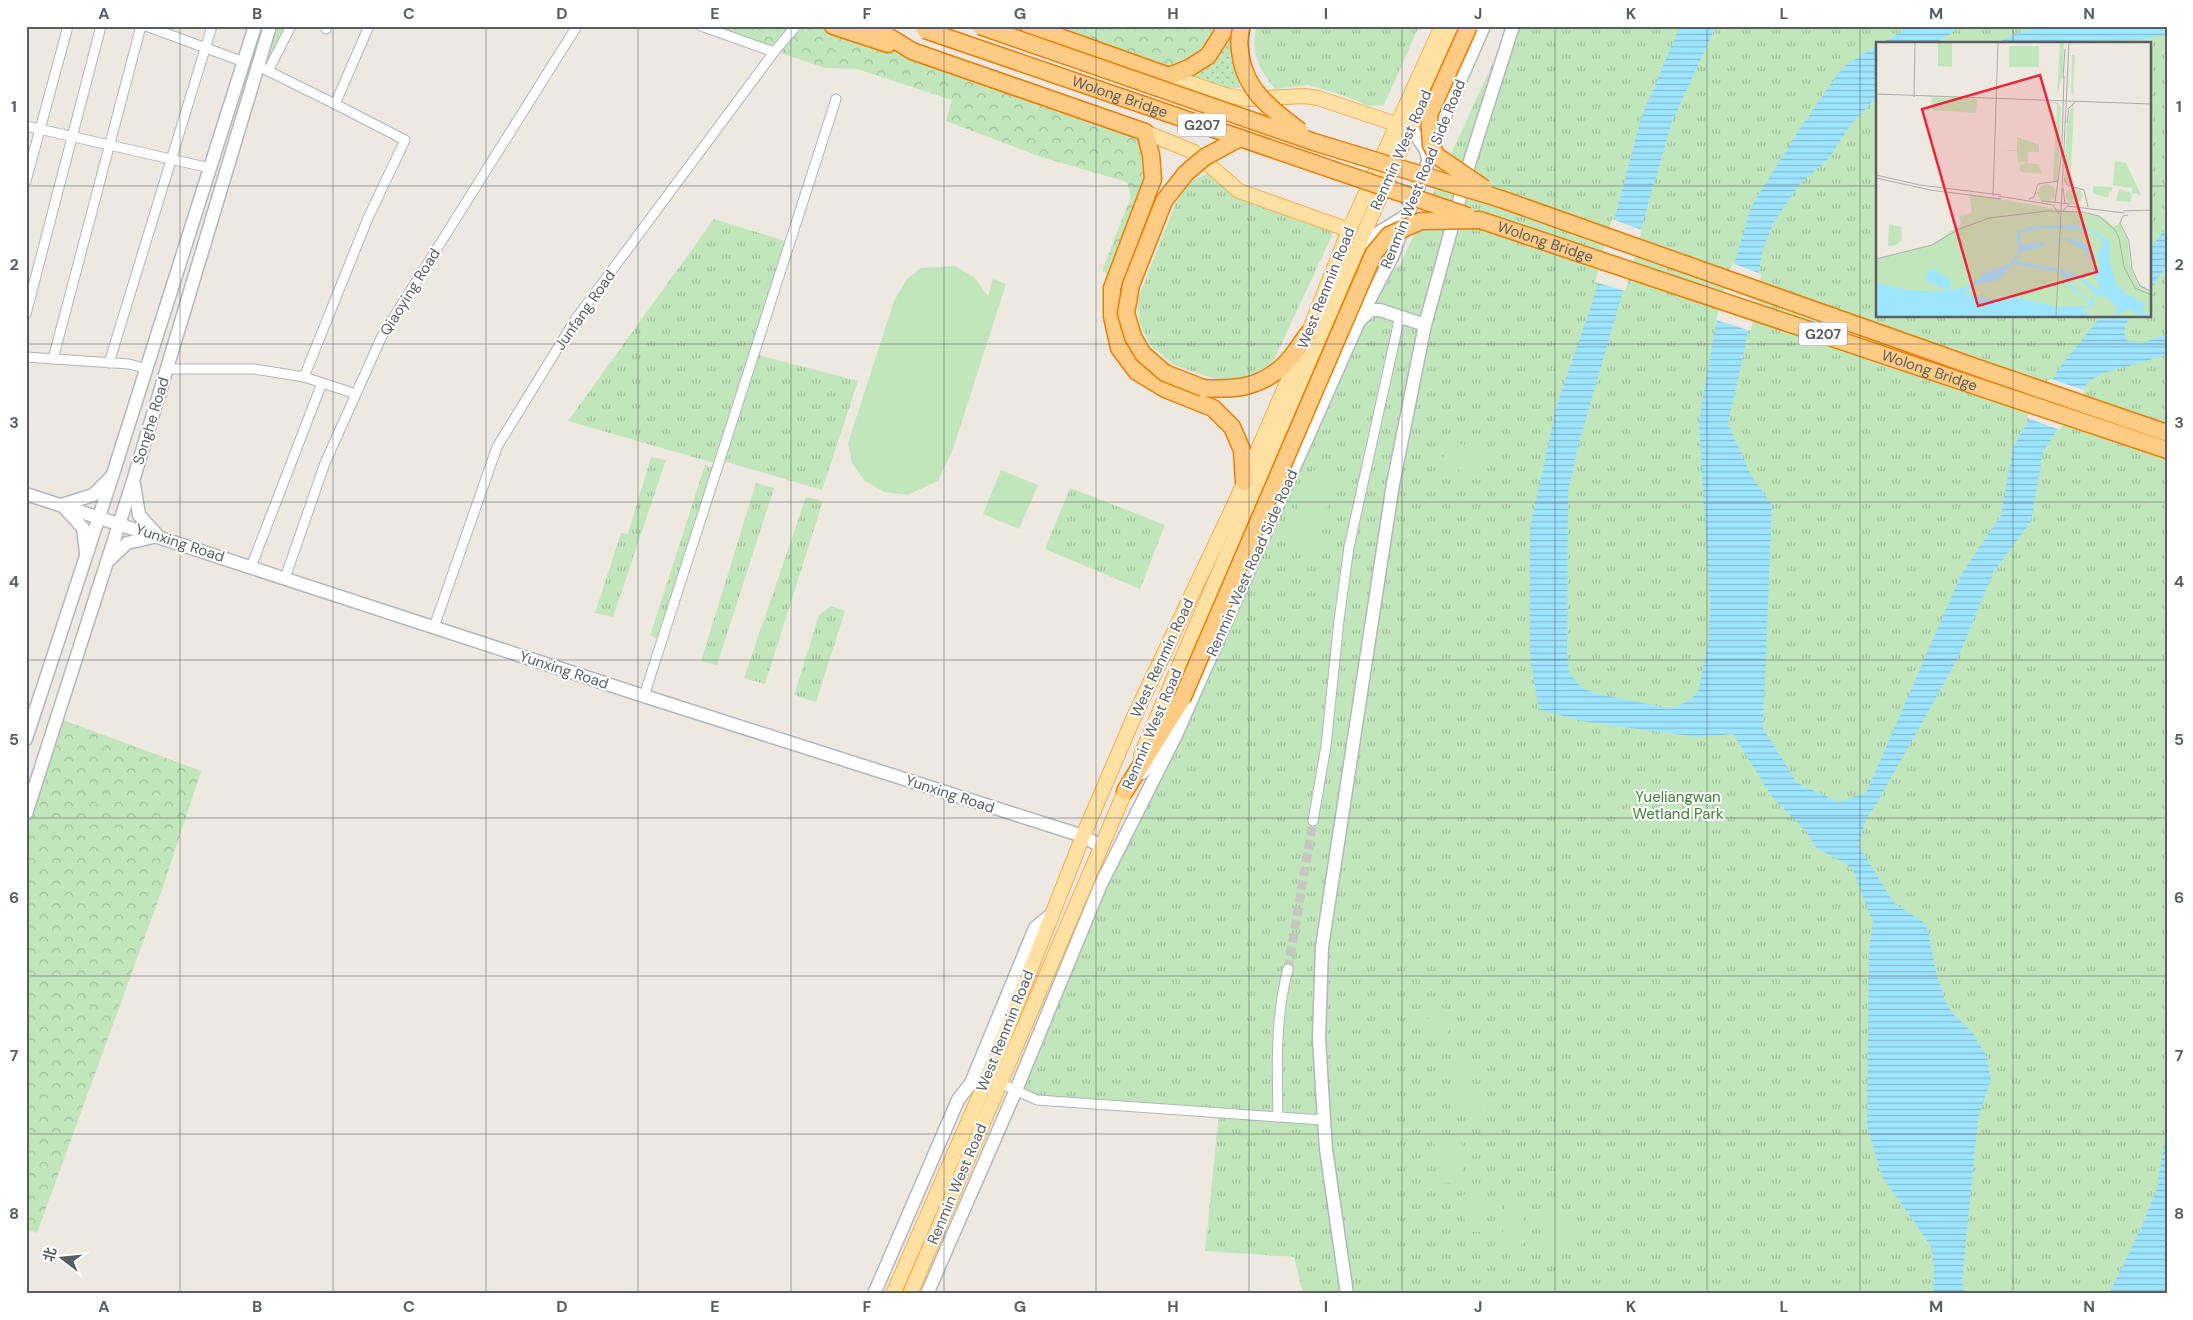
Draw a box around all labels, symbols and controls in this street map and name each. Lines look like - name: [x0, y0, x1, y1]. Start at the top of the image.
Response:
- text: A: [98, 3, 110, 24]
- text: B: [252, 3, 262, 24]
- text: C: [403, 3, 415, 24]
- text: D: [556, 3, 568, 24]
- text: E: [710, 3, 720, 24]
- text: F: [863, 3, 872, 24]
- text: G: [1014, 3, 1026, 24]
- text: H: [1167, 3, 1179, 24]
- text: I: [1324, 3, 1328, 24]
- text: J: [1474, 3, 1482, 24]
- text: K: [1626, 3, 1637, 24]
- text: L: [1780, 3, 1789, 24]
- text: M: [1929, 3, 1943, 24]
- text: N: [2083, 3, 2095, 24]
- inset map: [1876, 42, 2150, 318]
- street label: Wolong Bridge: [1069, 71, 1171, 122]
- street label: Renmin West Road Side Road: [1376, 76, 1470, 272]
- street label: Renmin West Road: [1366, 87, 1436, 213]
- text: 1: [11, 96, 17, 117]
- text: 1: [2176, 96, 2182, 117]
- road number: G207: [1178, 114, 1226, 136]
- street label: Wolong Bridge: [1495, 217, 1596, 267]
- street label: West Renmin Road: [1292, 224, 1360, 352]
- street label: Qiaoying Road: [375, 245, 445, 339]
- text: 2: [9, 254, 19, 275]
- text: 2: [2174, 254, 2184, 275]
- street label: Junfang Road: [550, 266, 620, 354]
- road number: G207: [1799, 322, 1847, 346]
- street label: Wolong Bridge: [1879, 345, 1980, 396]
- street label: Songhe Road: [128, 375, 174, 467]
- text: 3: [9, 412, 19, 433]
- text: 3: [2174, 412, 2184, 433]
- street label: Renmin West Road Side Road: [1202, 466, 1302, 660]
- street label: Yunxing Road: [133, 519, 227, 567]
- text: 4: [9, 571, 19, 592]
- text: 4: [2174, 571, 2184, 592]
- street label: West Renmin Road: [1126, 595, 1198, 721]
- street label: Yunxing Road: [517, 646, 611, 694]
- street label: Renmin West Road: [1118, 666, 1186, 792]
- text: 5: [9, 729, 19, 750]
- text: 5: [2174, 729, 2184, 750]
- street label: Yunxing Road: [903, 770, 997, 818]
- park label: Yueliangwan Wetland Park: [1632, 787, 1724, 824]
- text: 6: [9, 887, 19, 908]
- text: 6: [2174, 887, 2184, 908]
- street label: West Renmin Road: [971, 967, 1039, 1095]
- text: 7: [10, 1045, 19, 1066]
- text: 7: [2175, 1045, 2184, 1066]
- street label: Renmin West Road: [923, 1121, 991, 1247]
- text: 8: [9, 1203, 19, 1224]
- text: 8: [2174, 1203, 2184, 1224]
- north arrow: [38, 1232, 88, 1282]
- text: 北: [39, 1245, 60, 1264]
- text: A: [98, 1296, 110, 1317]
- text: B: [252, 1296, 262, 1317]
- text: C: [403, 1296, 415, 1317]
- text: D: [556, 1296, 568, 1317]
- text: E: [710, 1296, 720, 1317]
- text: F: [863, 1296, 872, 1317]
- text: G: [1014, 1296, 1026, 1317]
- text: H: [1167, 1296, 1179, 1317]
- text: I: [1324, 1296, 1328, 1317]
- text: J: [1474, 1296, 1482, 1317]
- text: K: [1626, 1296, 1637, 1317]
- text: L: [1780, 1296, 1789, 1317]
- text: M: [1929, 1296, 1943, 1317]
- text: N: [2083, 1296, 2095, 1317]

